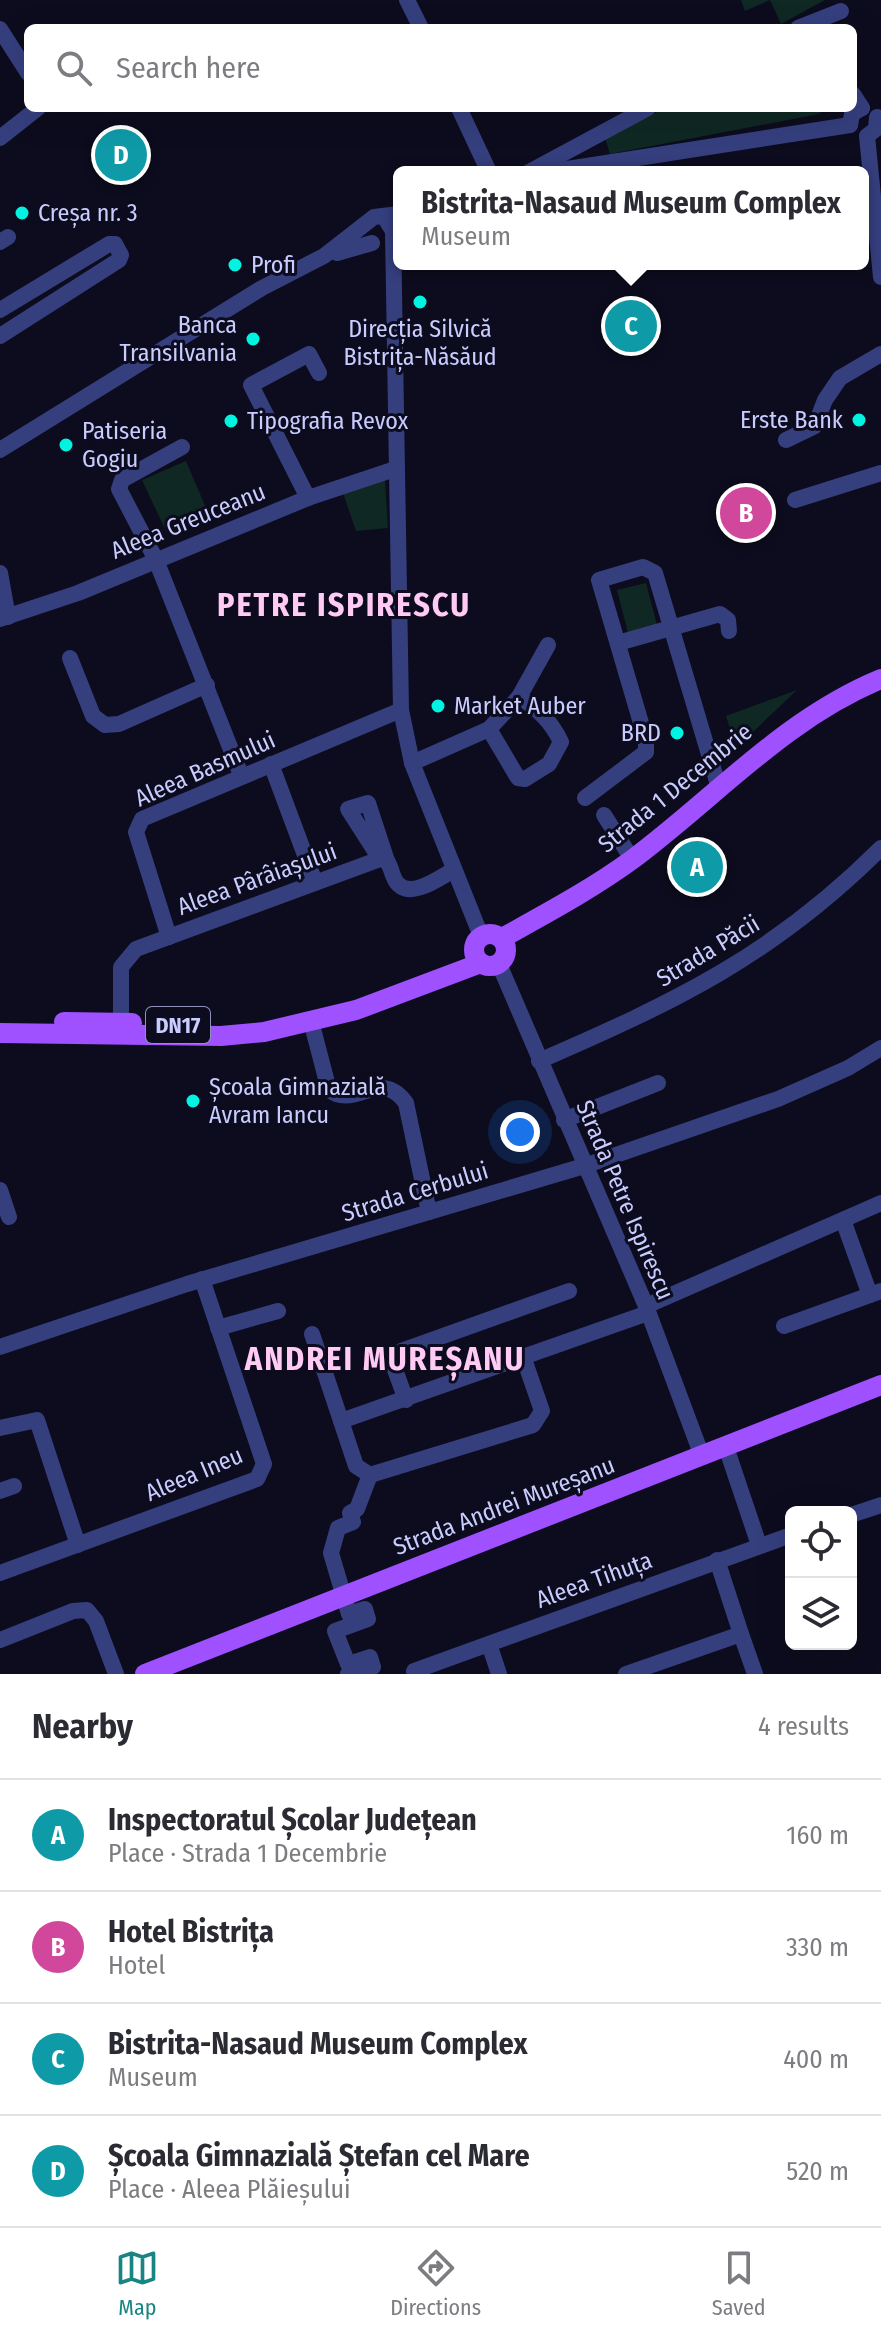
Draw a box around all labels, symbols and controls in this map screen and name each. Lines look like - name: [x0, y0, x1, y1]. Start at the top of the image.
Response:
- search box: [24, 24, 857, 112]
- icon: search: [52, 46, 96, 90]
- text: Search here: [116, 50, 261, 86]
- pin: D: [95, 125, 147, 185]
- popup: [393, 166, 869, 270]
- text: Bistrita-Nasaud Museum Complex: [421, 185, 841, 221]
- place label: Creșa nr. 3: [38, 199, 138, 228]
- marker: Creșa nr. 3: [13, 204, 31, 222]
- text: Museum: [421, 221, 511, 252]
- place label: Profi: [251, 251, 296, 279]
- marker: Profi: [226, 256, 244, 274]
- marker: Direcția Silvică Bistrița-Năsăud: [411, 293, 429, 311]
- pin: C: [605, 296, 657, 356]
- place label: Banca Transilvania: [120, 311, 237, 367]
- place label: Direcția Silvică Bistrița-Năsăud: [343, 315, 497, 372]
- marker: Banca Transilvania: [244, 330, 262, 348]
- place label: Erste Bank: [740, 406, 844, 434]
- place label: Tipografia Revox: [247, 407, 409, 435]
- marker: Erste Bank: [850, 411, 868, 429]
- marker: Tipografia Revox: [222, 412, 240, 430]
- place label: Patiseria Gogiu: [82, 417, 167, 473]
- marker: Patiseria Gogiu: [57, 436, 75, 454]
- street label: Aleea Greuceanu: [107, 477, 269, 565]
- pin: B: [720, 483, 772, 543]
- district label: PETRE ISPIRESCU: [217, 586, 471, 624]
- place label: Market Auber: [454, 692, 586, 720]
- marker: Market Auber: [429, 697, 447, 715]
- street label: Strada 1 Decembrie: [593, 718, 757, 858]
- place label: BRD: [621, 719, 661, 747]
- marker: BRD: [668, 724, 686, 742]
- street label: Aleea Basmului: [130, 726, 280, 812]
- street label: Aleea Pârâiașului: [173, 837, 341, 922]
- pin: A: [671, 837, 723, 897]
- street label: Strada Păcii: [652, 909, 764, 993]
- road number: DN17: [146, 1007, 210, 1043]
- place label: Școala Gimnazială Avram Iancu: [209, 1073, 386, 1129]
- marker: Școala Gimnazială Avram Iancu: [184, 1092, 202, 1110]
- street label: Strada Petre Ispirescu: [570, 1096, 680, 1304]
- your location: [500, 1112, 540, 1152]
- street label: Strada Cerbului: [338, 1156, 492, 1228]
- district label: ANDREI MUREȘANU: [244, 1340, 525, 1381]
- street label: Aleea Ineu: [141, 1441, 247, 1507]
- street label: Strada Andrei Mureșanu: [389, 1451, 619, 1562]
- map controls: [785, 1506, 857, 1650]
- button: locate: [785, 1506, 857, 1578]
- street label: Aleea Tihuța: [532, 1546, 656, 1615]
- button: layers: [785, 1578, 857, 1650]
- text: Nearby: [32, 1706, 133, 1747]
- text: 4 results: [758, 1711, 849, 1742]
- text: Inspectoratul Școlar Județean: [108, 1802, 477, 1838]
- text: A: [51, 1820, 65, 1851]
- text: 160 m: [786, 1820, 849, 1851]
- text: Place · Strada 1 Decembrie: [108, 1838, 387, 1869]
- text: Hotel Bistrița: [108, 1914, 274, 1950]
- text: B: [51, 1932, 65, 1963]
- text: 330 m: [786, 1932, 849, 1963]
- text: Hotel: [108, 1950, 165, 1981]
- text: Bistrita-Nasaud Museum Complex: [108, 2026, 527, 2062]
- text: C: [51, 2044, 65, 2075]
- text: 400 m: [783, 2044, 849, 2075]
- text: Museum: [108, 2062, 198, 2093]
- text: Școala Gimnazială Ștefan cel Mare: [108, 2138, 530, 2174]
- text: D: [50, 2156, 66, 2187]
- text: 520 m: [786, 2156, 849, 2187]
- text: Place · Aleea Plăieșului: [108, 2174, 351, 2205]
- tab: Map: [115, 2246, 159, 2321]
- tab: Directions: [390, 2246, 481, 2321]
- tab: Saved: [712, 2246, 766, 2321]

